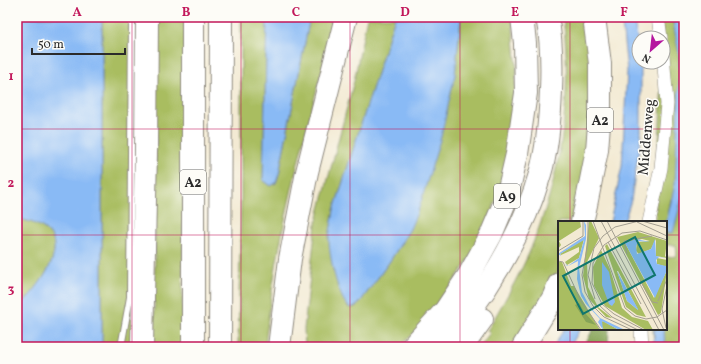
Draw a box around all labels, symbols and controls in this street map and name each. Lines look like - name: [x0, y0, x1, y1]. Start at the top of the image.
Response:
- text: A: [72, 4, 82, 22]
- text: B: [182, 4, 191, 22]
- text: C: [292, 4, 300, 22]
- text: D: [400, 4, 410, 22]
- text: E: [511, 4, 519, 22]
- text: F: [620, 4, 628, 22]
- scale bar: [32, 30, 125, 56]
- north arrow: [631, 30, 671, 70]
- text: 50 m: [38, 37, 64, 53]
- text: N: [640, 49, 654, 66]
- text: 1: [8, 68, 14, 86]
- street label: Middenweg: [634, 97, 661, 176]
- road number: A2: [587, 108, 613, 132]
- road number: A2: [180, 170, 206, 194]
- text: 2: [8, 175, 15, 193]
- road number: A9: [494, 184, 520, 208]
- inset map: [558, 221, 667, 330]
- text: 3: [8, 281, 15, 299]

